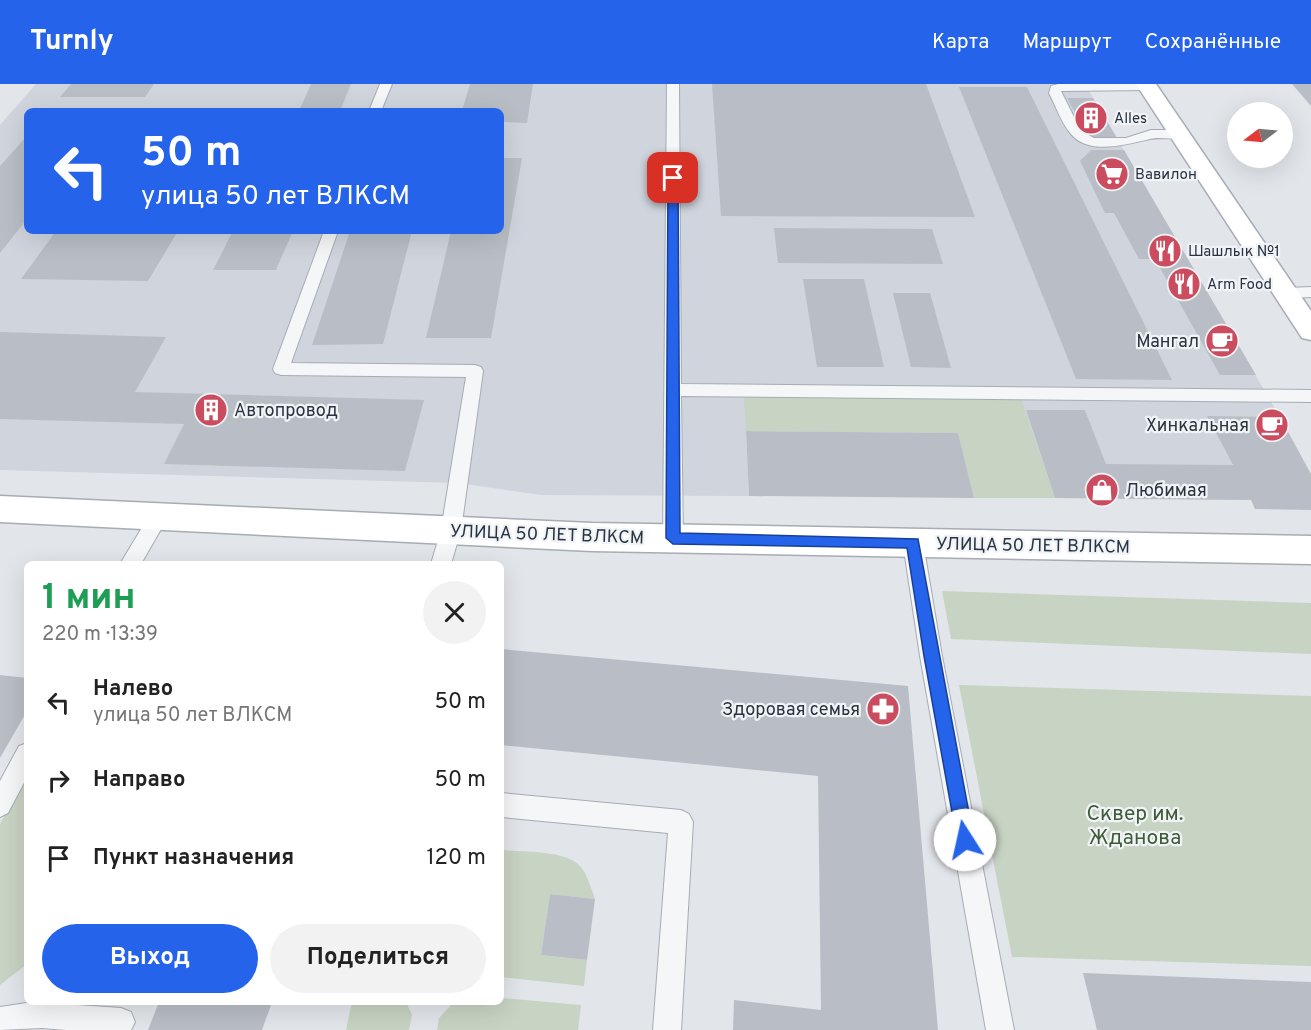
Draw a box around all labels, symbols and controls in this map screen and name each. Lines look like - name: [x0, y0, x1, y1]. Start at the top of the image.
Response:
- text: Turnly: [30, 24, 114, 60]
- text: Карта: [932, 29, 989, 56]
- text: Маршрут: [1022, 29, 1112, 56]
- text: Сохранённые: [1145, 29, 1281, 56]
- building icon: Alles: [1073, 100, 1109, 136]
- north arrow: [1227, 102, 1293, 168]
- map controls: [1227, 102, 1293, 168]
- place label: Alles: [1114, 110, 1147, 129]
- text: 50 m: [141, 128, 242, 181]
- icon: left: [42, 132, 120, 210]
- pin: [647, 152, 698, 203]
- supermarket icon: Вавилон: [1094, 156, 1130, 192]
- icon: arrive: [656, 161, 689, 194]
- place label: Вавилон: [1135, 166, 1197, 185]
- text: улица 50 лет ВЛКСМ: [141, 180, 410, 214]
- restaurant icon: Шашлык №1: [1147, 233, 1183, 269]
- place label: Шашлык №1: [1188, 243, 1280, 262]
- restaurant icon: Arm Food: [1166, 266, 1202, 302]
- place label: Arm Food: [1207, 276, 1272, 295]
- cafe icon: Мангал: [1204, 323, 1240, 359]
- place label: Мангал: [1136, 331, 1199, 354]
- building icon: Автопровод: [193, 392, 229, 428]
- place label: Автопровод: [234, 400, 338, 423]
- cafe icon: Хинкальная: [1254, 407, 1290, 443]
- place label: Хинкальная: [1146, 415, 1249, 438]
- shop icon: Любимая: [1084, 472, 1120, 508]
- place label: Любимая: [1125, 480, 1207, 503]
- street label: УЛИЦА 50 ЛЕТ ВЛКСМ: [449, 521, 645, 550]
- street label: УЛИЦА 50 ЛЕТ ВЛКСМ: [936, 533, 1130, 560]
- text: 1 мин: [42, 576, 136, 622]
- button: close: [423, 581, 486, 644]
- text: 220 m · 13:39: [42, 622, 158, 648]
- text: Налево: [93, 676, 173, 703]
- icon: left: [42, 686, 75, 719]
- text: 50 m: [434, 689, 486, 716]
- pharmacy icon: Здоровая семья: [865, 691, 901, 727]
- place label: Здоровая семья: [722, 699, 860, 722]
- text: улица 50 лет ВЛКСМ: [93, 703, 292, 729]
- icon: right: [42, 764, 75, 797]
- text: Направо: [93, 767, 185, 794]
- text: 50 m: [434, 767, 486, 794]
- park label: Сквер им. Жданова: [1087, 801, 1183, 852]
- position arrow: [933, 808, 997, 872]
- icon: arrive: [42, 842, 75, 875]
- text: Пункт назначения: [93, 845, 294, 872]
- text: 120 m: [426, 845, 486, 872]
- button: Выход: [42, 924, 258, 993]
- button: Поделиться: [270, 924, 486, 993]

